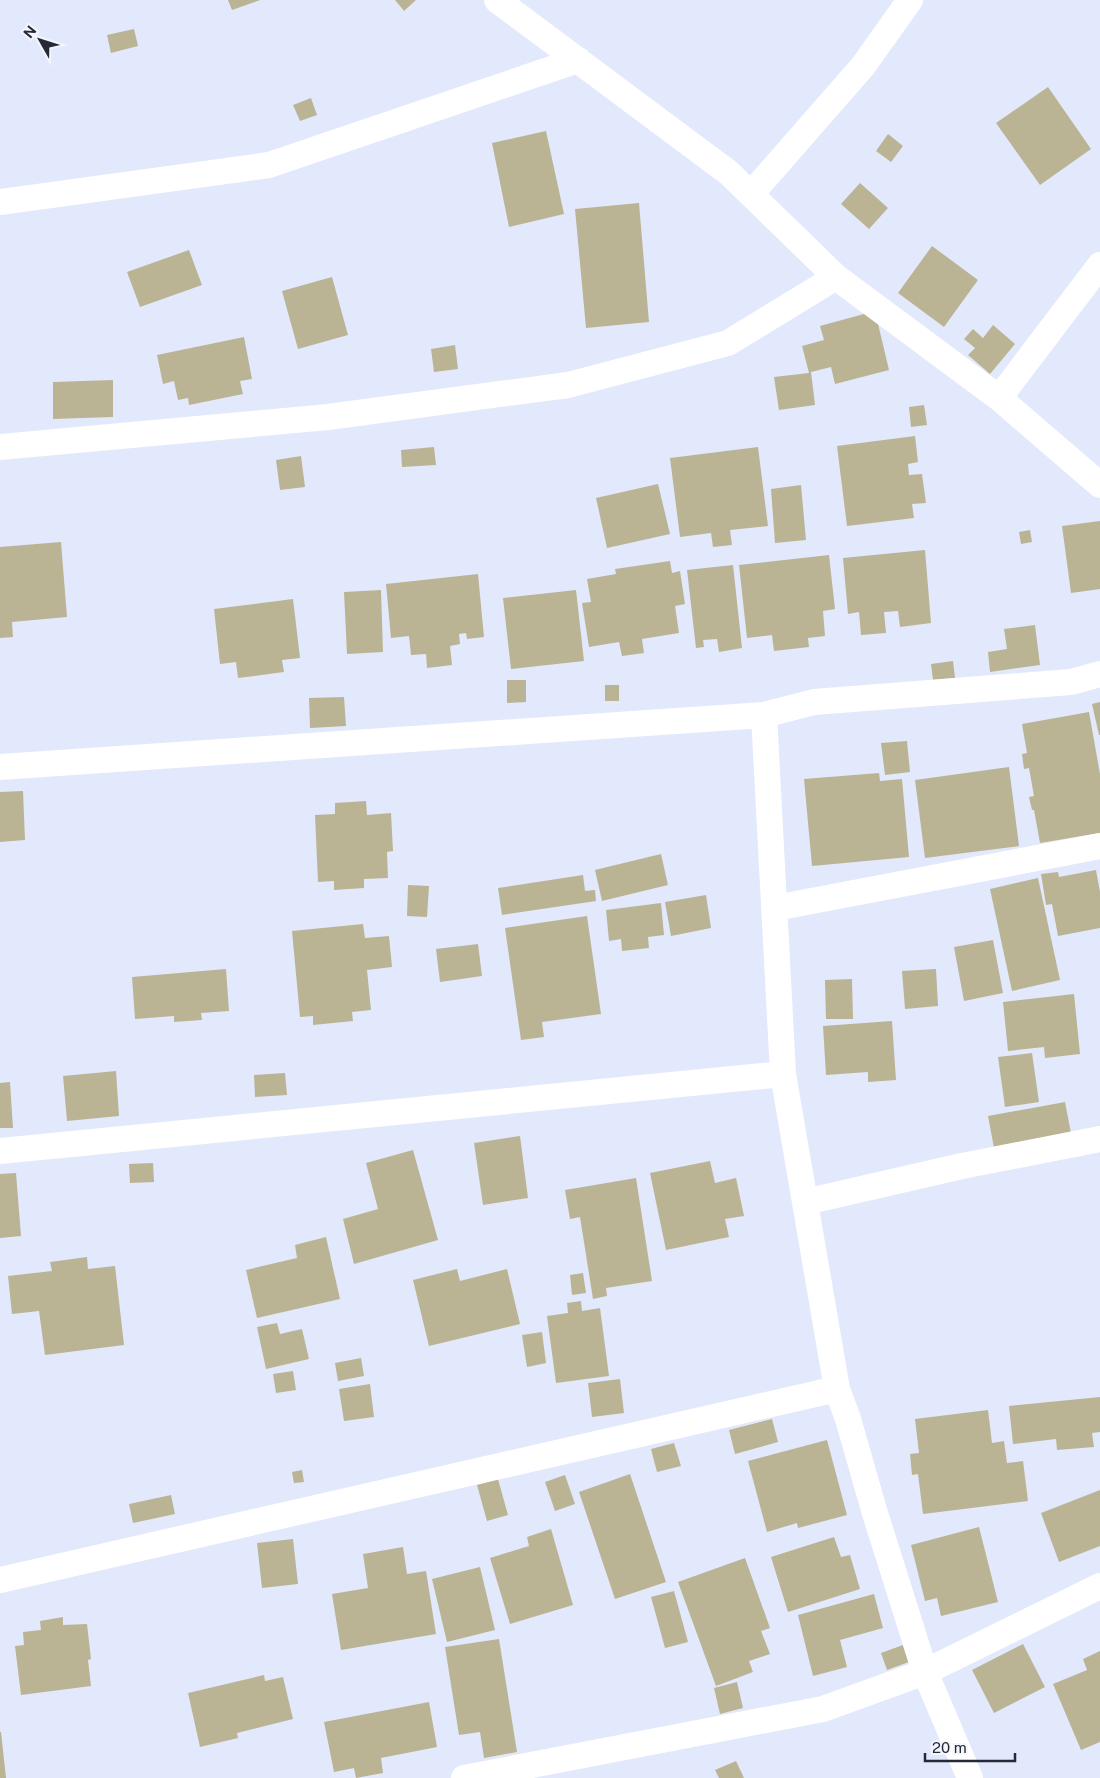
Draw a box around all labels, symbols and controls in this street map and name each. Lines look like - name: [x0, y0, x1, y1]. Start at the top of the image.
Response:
- north arrow: [15, 15, 65, 65]
- text: N: [20, 23, 40, 41]
- scale bar: [925, 1730, 1015, 1762]
- text: 20 m: [932, 1739, 967, 1756]

